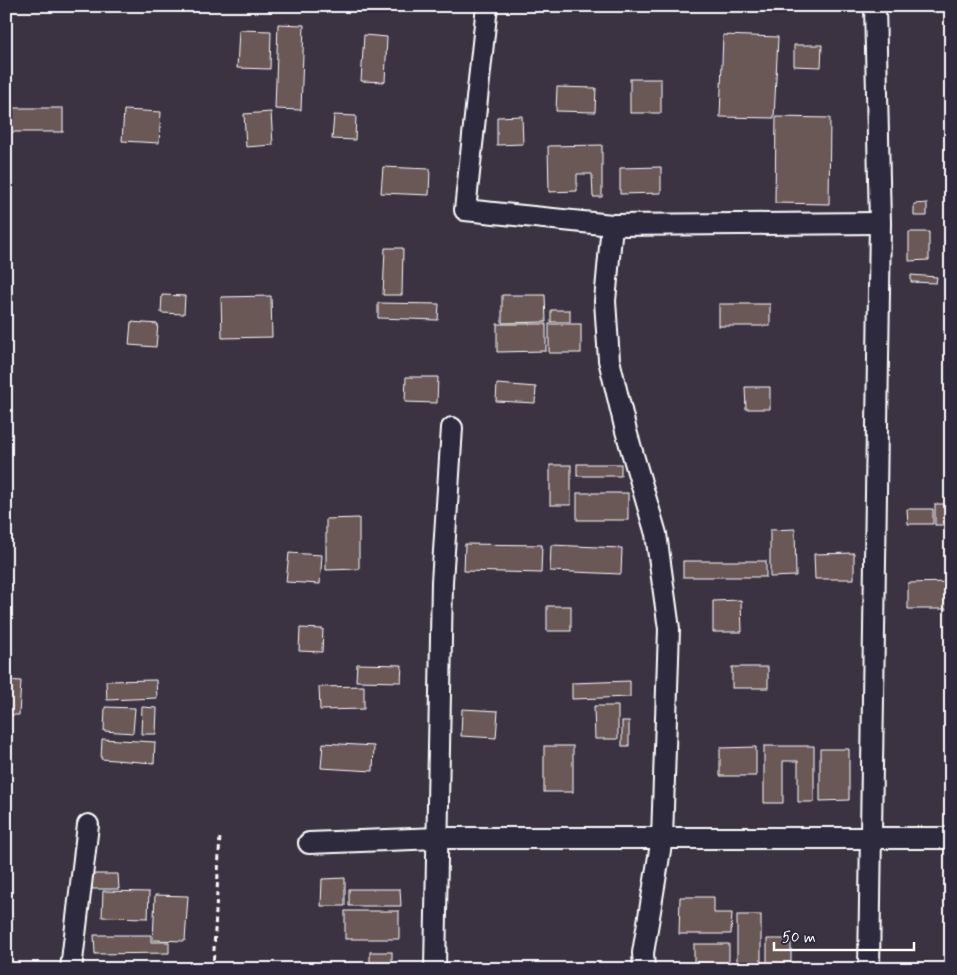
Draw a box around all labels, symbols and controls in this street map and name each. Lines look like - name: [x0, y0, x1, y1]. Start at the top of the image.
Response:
- scale bar: [774, 920, 914, 952]
- text: 50 m: [782, 928, 816, 948]

